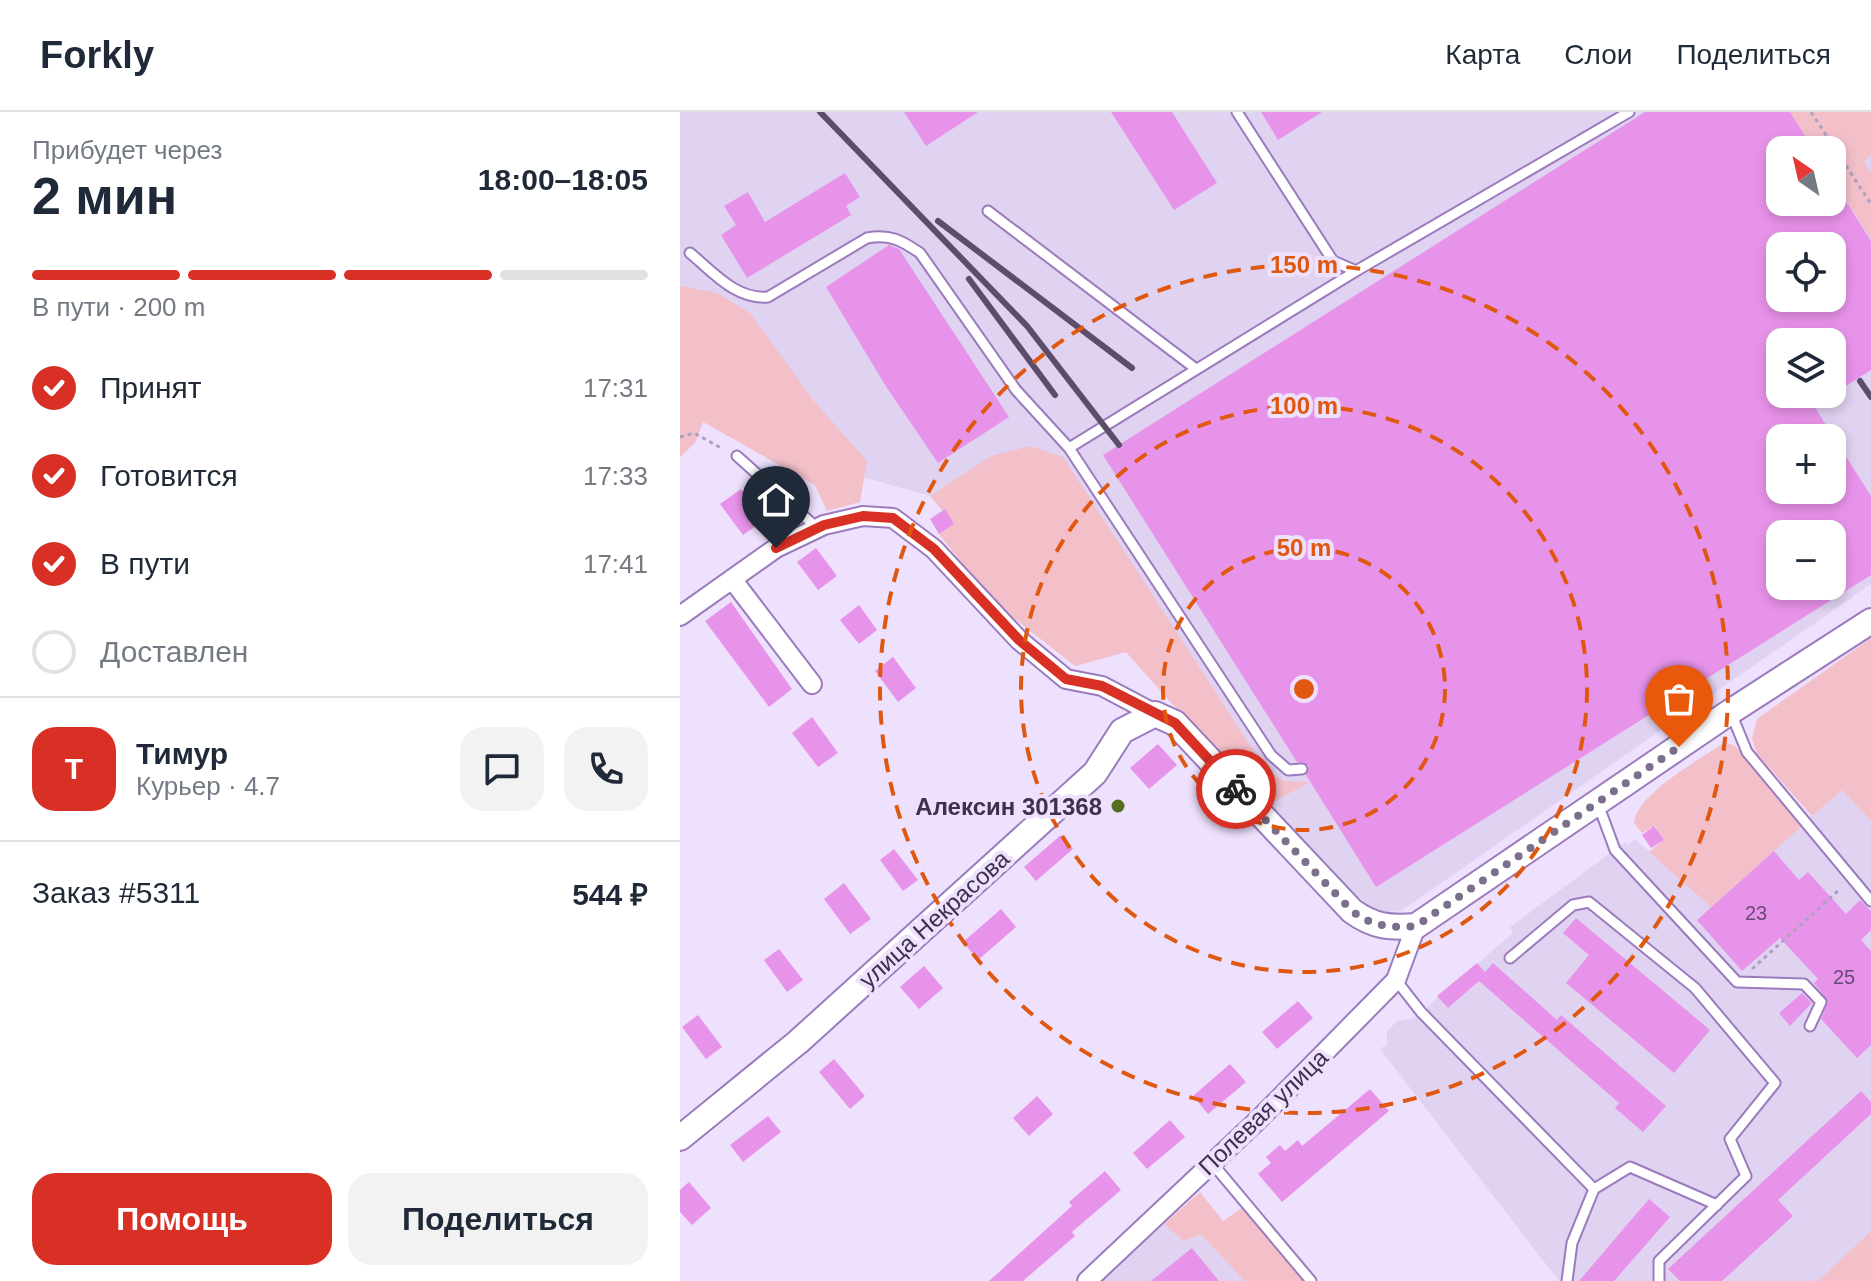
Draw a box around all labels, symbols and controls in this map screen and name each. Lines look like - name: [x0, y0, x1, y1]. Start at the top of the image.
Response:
- text: Forkly: [40, 34, 154, 76]
- text: Карта: [1445, 39, 1520, 70]
- text: Слои: [1564, 39, 1632, 70]
- text: Поделиться: [1676, 39, 1831, 70]
- text: Прибудет через: [32, 135, 222, 165]
- north arrow: [1766, 136, 1846, 216]
- map controls: [1766, 136, 1846, 600]
- text: 18:00–18:05: [478, 163, 648, 196]
- text: 2 мин: [32, 167, 177, 225]
- button: locate: [1766, 232, 1846, 312]
- text: 150 m: [1270, 251, 1338, 278]
- text: В пути · 200 m: [32, 292, 205, 322]
- button: layers: [1766, 328, 1846, 408]
- icon: check: [32, 366, 76, 410]
- text: Принят: [100, 371, 202, 404]
- text: 17:31: [583, 373, 648, 403]
- text: 100 m: [1270, 392, 1338, 419]
- button: +: [1766, 424, 1846, 504]
- icon: check: [32, 454, 76, 498]
- text: Готовится: [100, 459, 238, 492]
- text: 17:33: [583, 461, 648, 491]
- pin: [742, 466, 810, 548]
- icon: home: [754, 478, 798, 522]
- button: −: [1766, 520, 1846, 600]
- text: 50 m: [1277, 534, 1331, 561]
- icon: check: [32, 542, 76, 586]
- text: В пути: [100, 547, 190, 580]
- text: 17:41: [583, 549, 648, 579]
- text: Доставлен: [100, 635, 248, 668]
- pin: [1645, 665, 1713, 747]
- centre of rings: [1290, 675, 1318, 703]
- icon: bag: [1657, 677, 1701, 721]
- button: chat: [460, 727, 544, 811]
- button: phone: [564, 727, 648, 811]
- text: Тимур: [136, 737, 228, 770]
- courier: [1196, 749, 1276, 829]
- text: Т: [65, 752, 83, 785]
- icon: bike: [1214, 767, 1258, 811]
- text: Курьер · 4.7: [136, 771, 280, 801]
- place label: Алексин 301368: [915, 793, 1102, 820]
- marker: Алексин 301368: [1109, 797, 1127, 815]
- street label: улица Некрасова: [854, 844, 1015, 993]
- text: Заказ #5311: [32, 876, 200, 909]
- text: 544 ₽: [572, 878, 648, 911]
- house number: 23: [1745, 902, 1767, 924]
- house number: 25: [1833, 966, 1855, 988]
- street label: Полевая улица: [1193, 1043, 1334, 1180]
- button: Помощь: [32, 1173, 332, 1265]
- button: Поделиться: [348, 1173, 648, 1265]

